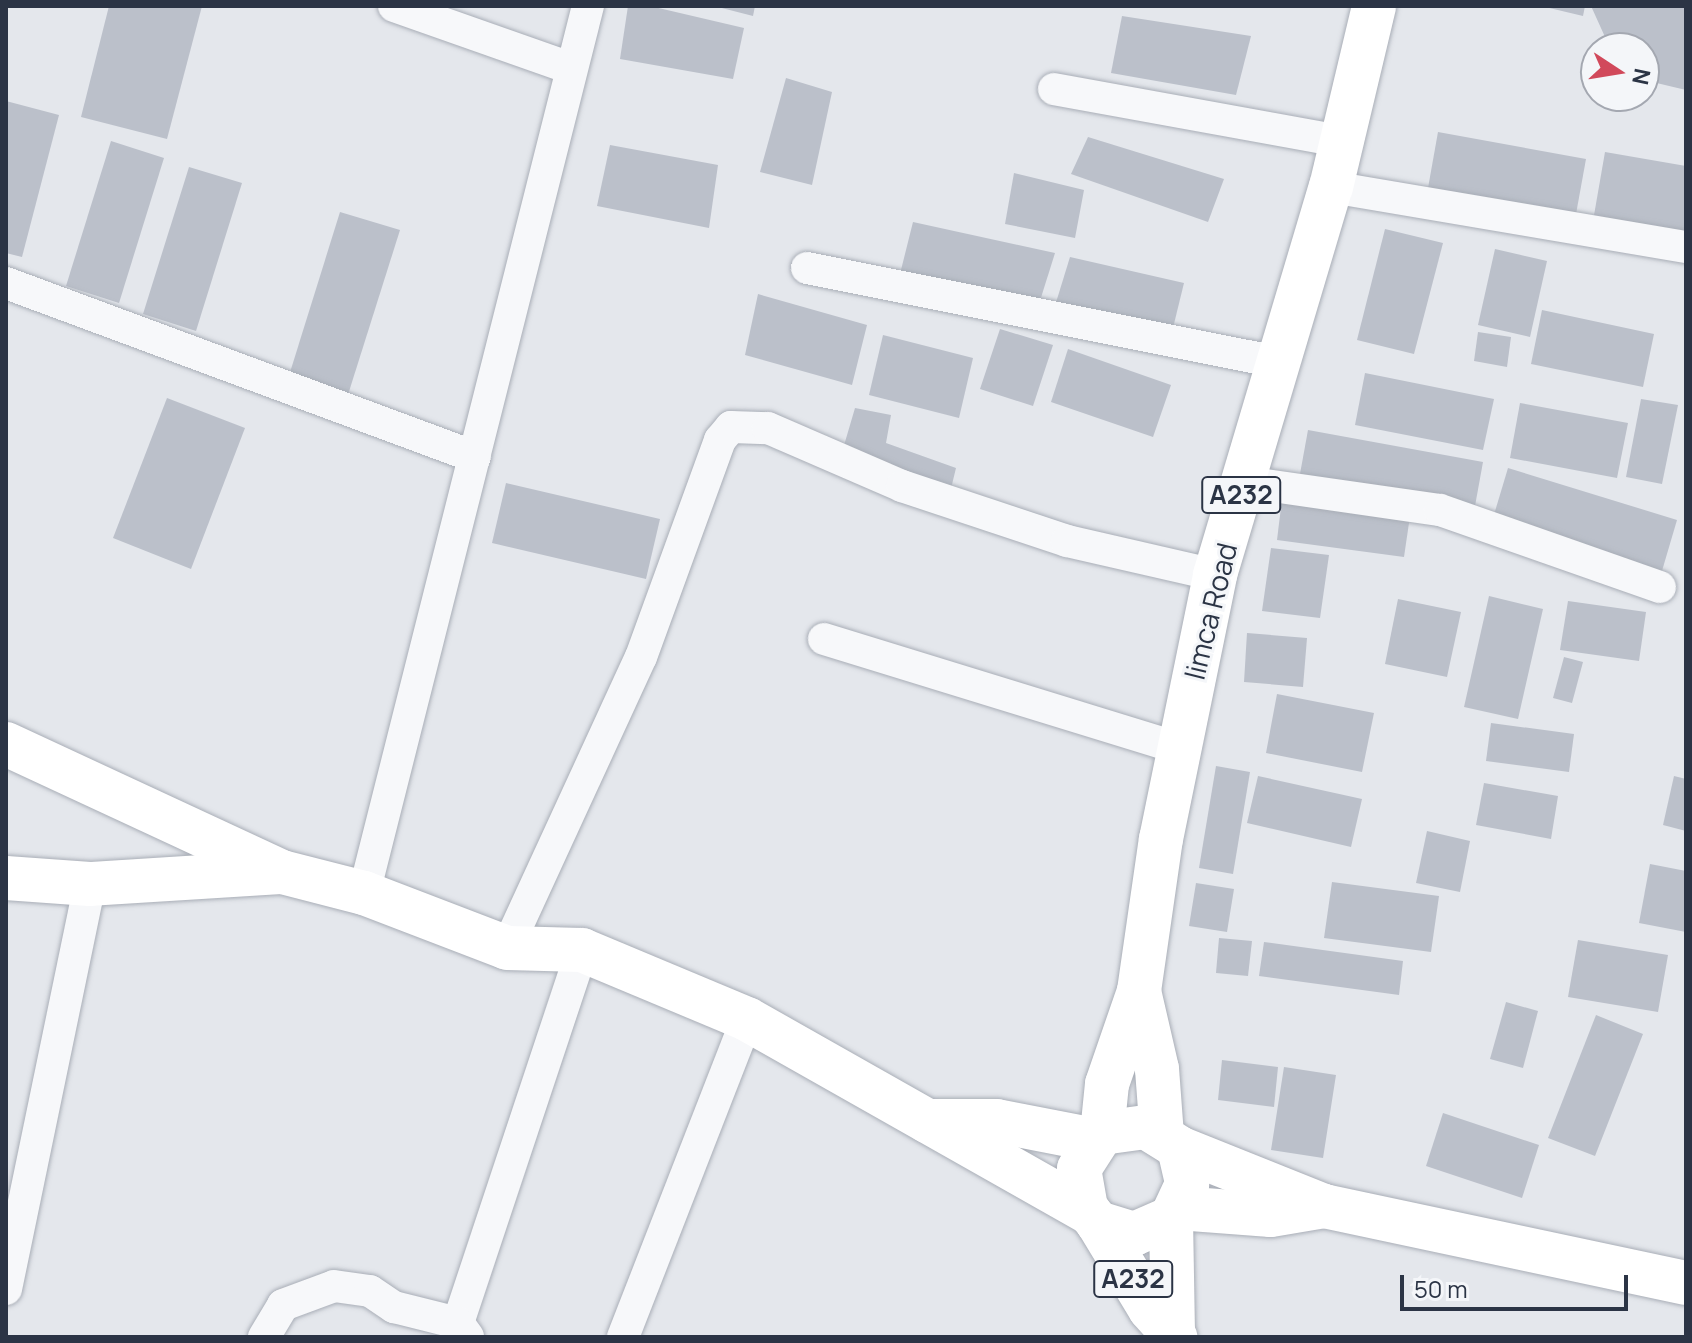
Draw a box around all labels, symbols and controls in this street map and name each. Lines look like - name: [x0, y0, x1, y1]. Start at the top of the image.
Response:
- north arrow: [1580, 32, 1660, 112]
- text: N: [1625, 66, 1658, 87]
- road number: A232: [1201, 473, 1281, 517]
- street label: limca Road: [1177, 539, 1243, 683]
- road number: A232: [1093, 1257, 1173, 1301]
- scale bar: [1404, 1259, 1632, 1309]
- text: 50 m: [1414, 1272, 1468, 1305]

